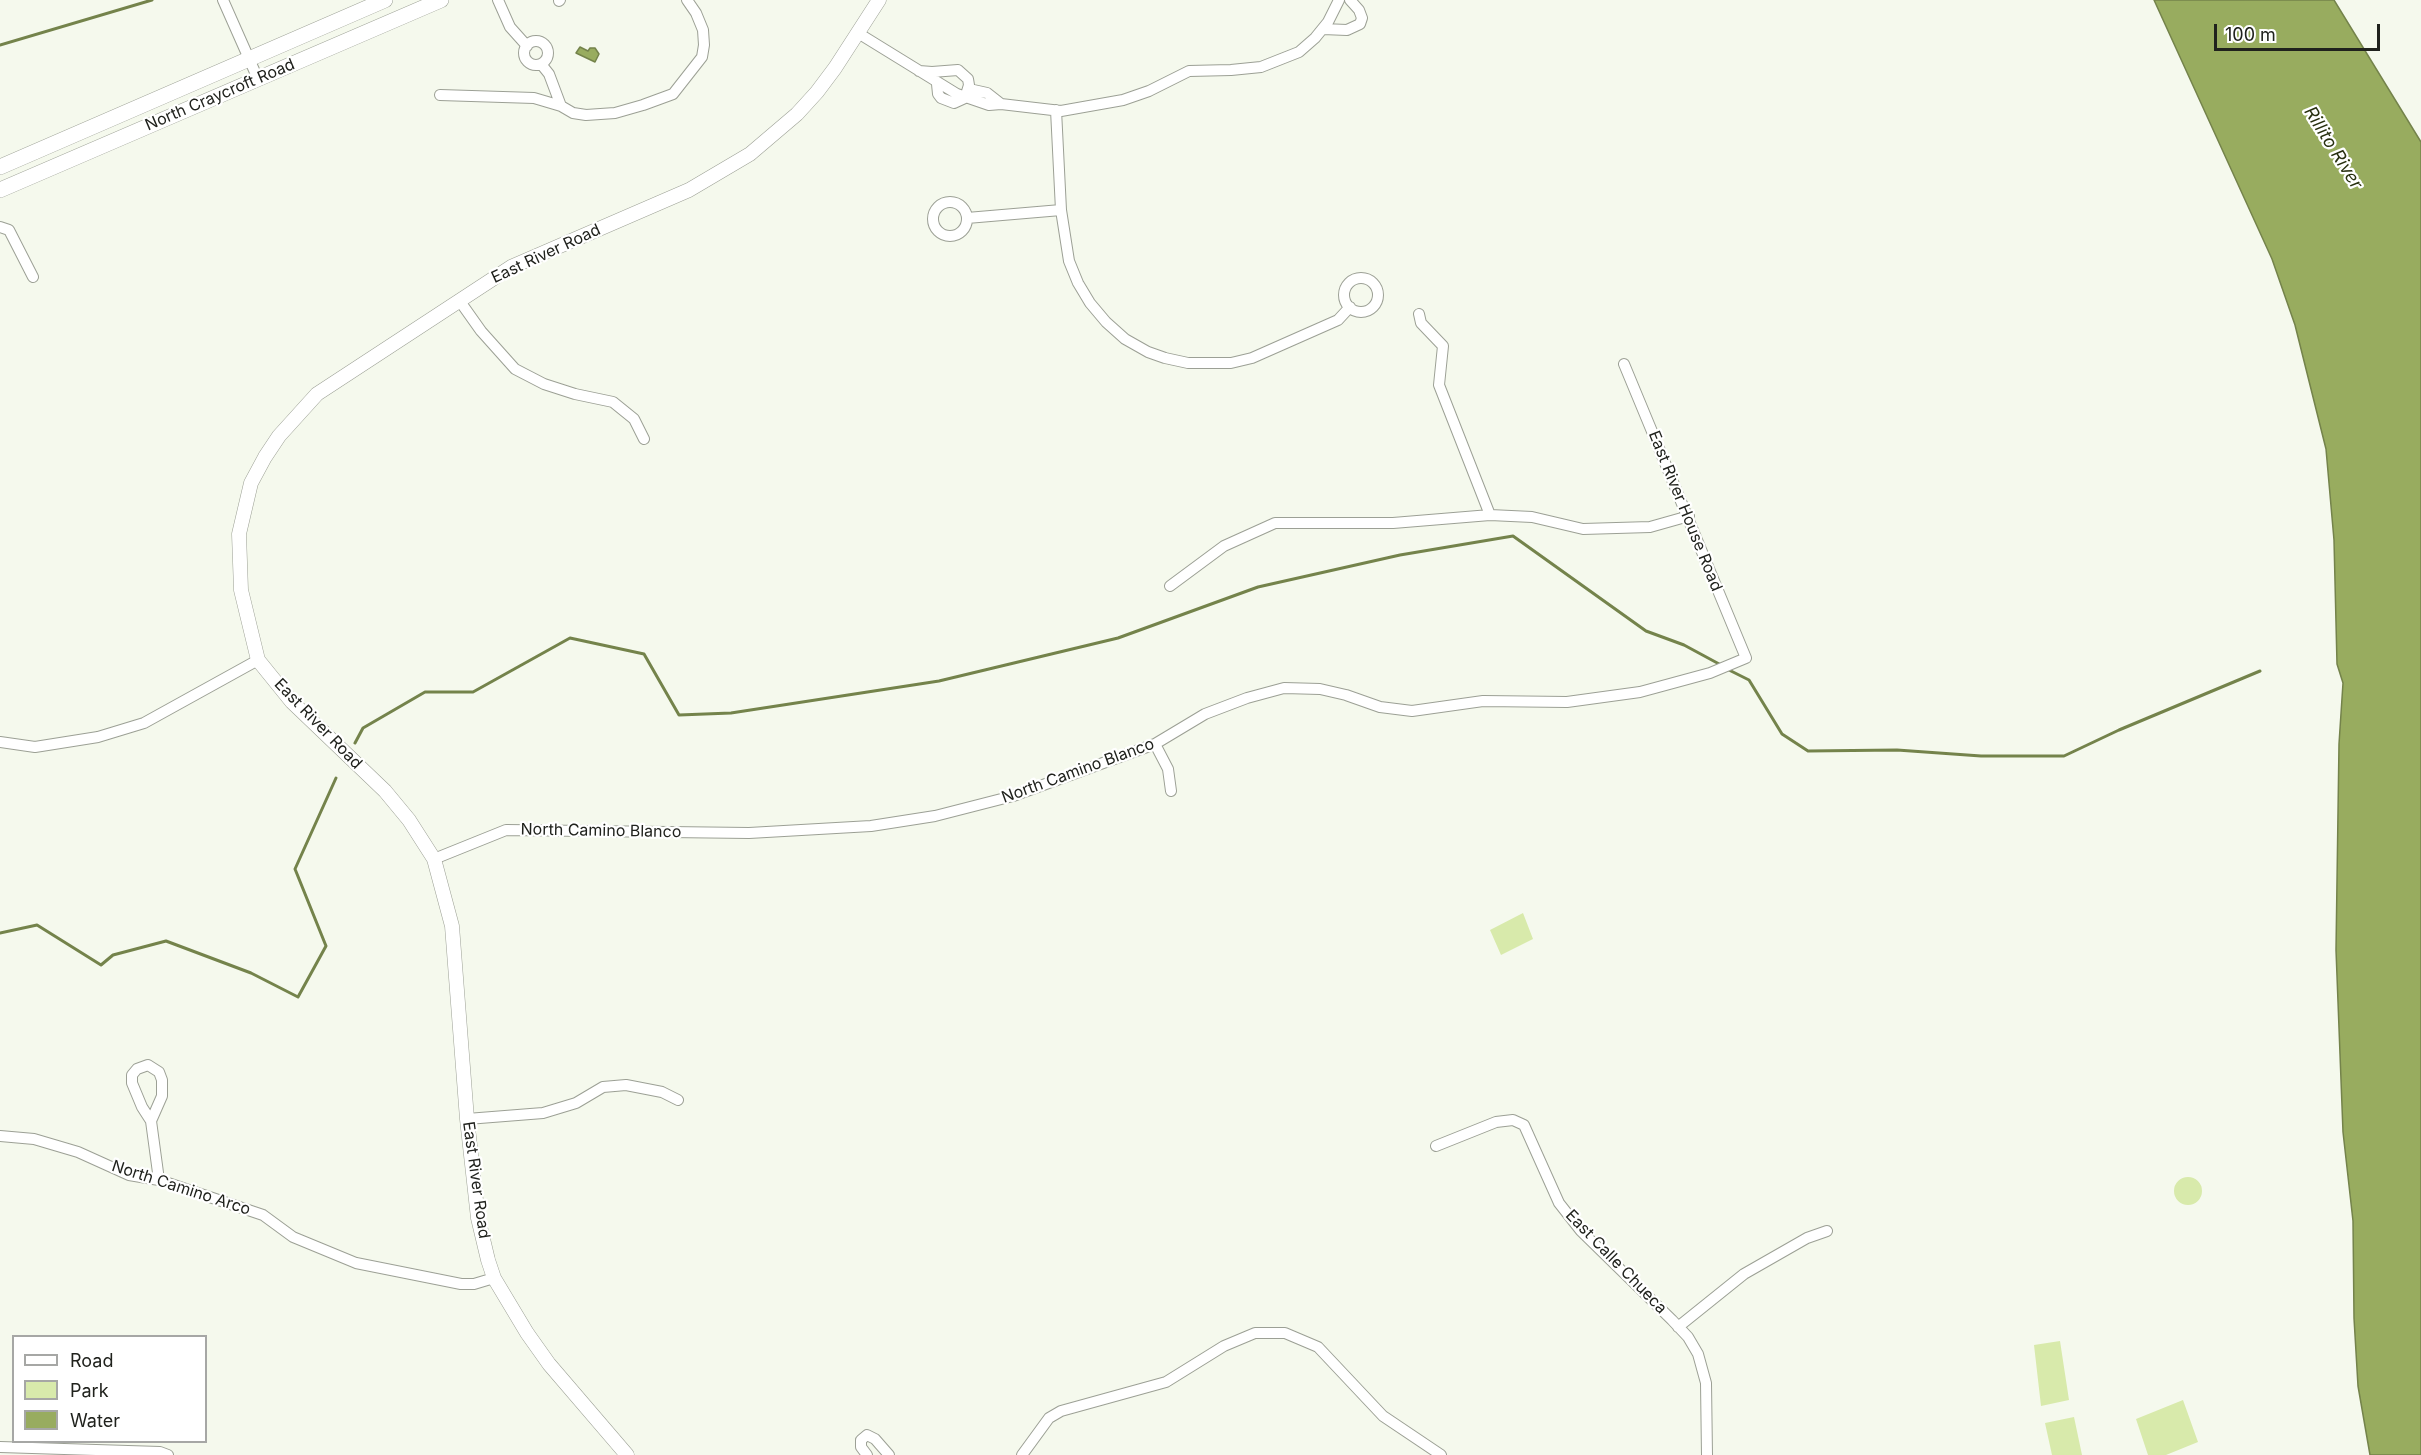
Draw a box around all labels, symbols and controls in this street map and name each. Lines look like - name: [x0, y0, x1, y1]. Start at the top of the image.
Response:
- scale bar: [2217, 12, 2384, 50]
- text: 100 m: [2225, 24, 2276, 45]
- street label: North Craycroft Road: [142, 55, 298, 135]
- water label: Rillito River: [2299, 103, 2367, 193]
- street label: East River Road: [488, 220, 604, 288]
- street label: East River House Road: [1644, 428, 1726, 594]
- street label: East River Road: [270, 675, 366, 773]
- street label: North Camino Blanco: [999, 734, 1157, 808]
- street label: North Camino Blanco: [520, 820, 682, 842]
- street label: East River Road: [458, 1120, 494, 1240]
- street label: North Camino Arco: [109, 1157, 253, 1219]
- street label: East Calle Chueca: [1561, 1206, 1671, 1318]
- legend: [12, 1335, 207, 1443]
- text: Road: [70, 1350, 113, 1371]
- text: Park: [70, 1380, 109, 1401]
- text: Water: [70, 1410, 120, 1431]

